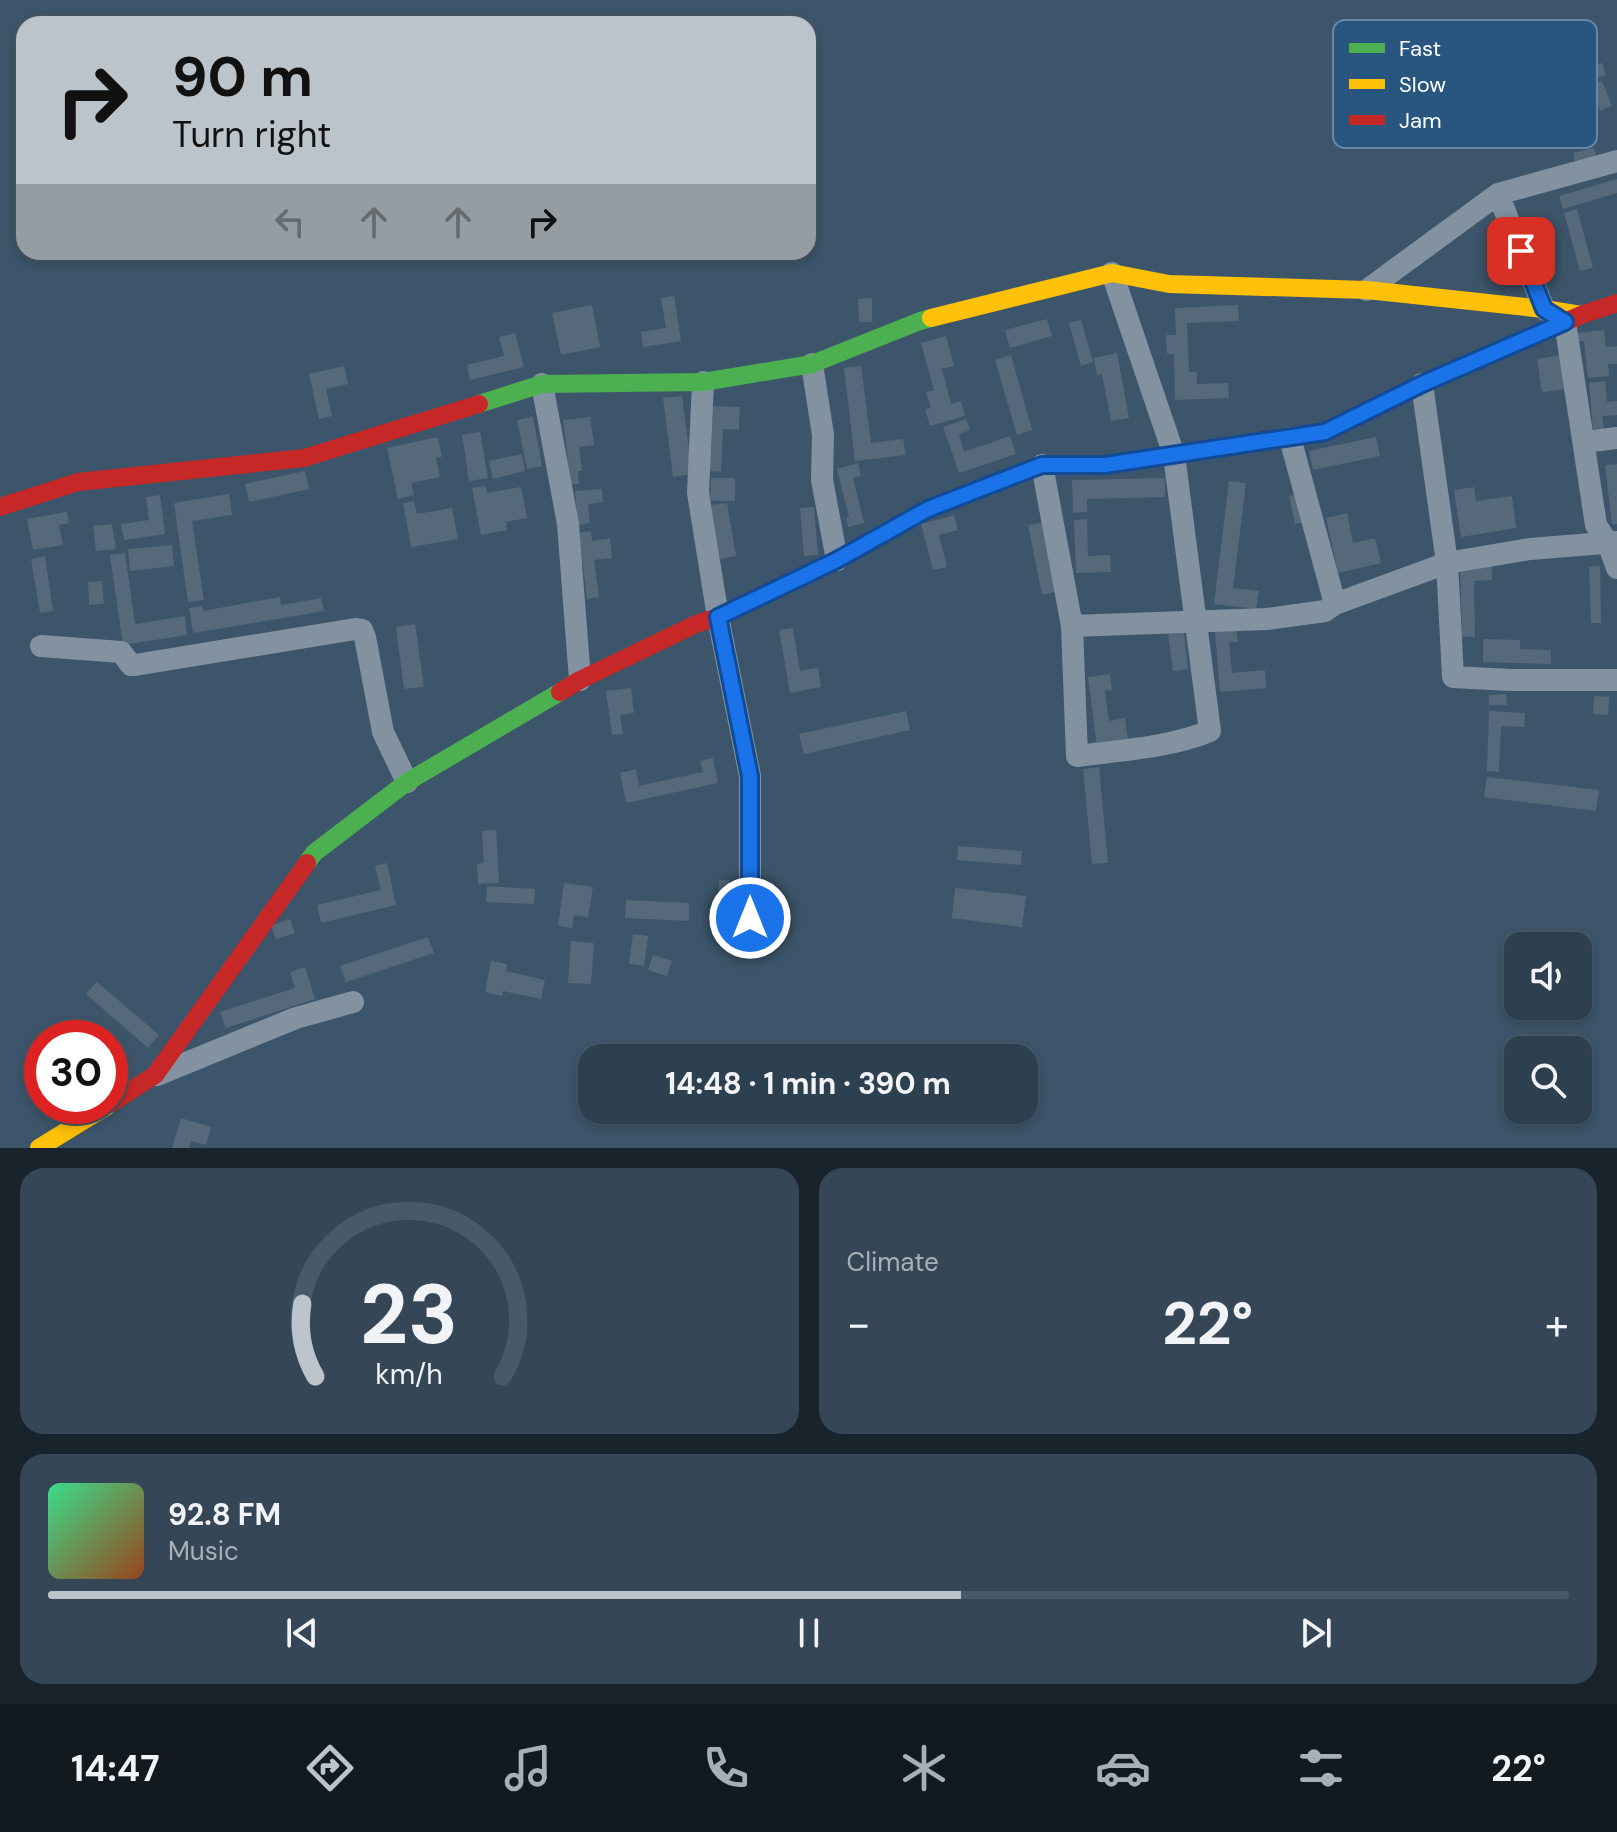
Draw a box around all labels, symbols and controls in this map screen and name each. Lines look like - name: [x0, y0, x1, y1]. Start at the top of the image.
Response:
- legend: [1333, 20, 1597, 148]
- text: Fast: [1399, 34, 1441, 63]
- text: 90 m: [172, 40, 313, 113]
- icon: right: [40, 48, 144, 152]
- text: Slow: [1399, 70, 1446, 99]
- text: Jam: [1399, 106, 1442, 135]
- text: Turn right: [172, 111, 331, 158]
- icon: left: [268, 200, 312, 244]
- icon: ahead: [352, 200, 396, 244]
- icon: ahead: [436, 200, 480, 244]
- icon: right: [520, 200, 564, 244]
- pin: [1487, 217, 1555, 285]
- icon: arrive: [1499, 229, 1543, 273]
- position arrow: [708, 876, 792, 960]
- map controls: [1504, 932, 1592, 1124]
- button: sound: [1504, 932, 1592, 1020]
- speed limit sign: 30: [24, 1020, 128, 1124]
- button: search: [1504, 1036, 1592, 1124]
- text: 14:48 · 1 min · 390 m: [665, 1064, 951, 1103]
- text: Climate: [847, 1245, 939, 1279]
- text: 23: [360, 1260, 458, 1369]
- text: 22°: [1162, 1284, 1253, 1363]
- text: −: [847, 1295, 871, 1353]
- text: +: [1545, 1295, 1569, 1353]
- text: km/h: [375, 1356, 443, 1393]
- text: 92.8 FM: [168, 1495, 281, 1534]
- text: Music: [168, 1534, 239, 1568]
- icon: previous: [280, 1611, 324, 1655]
- icon: pause: [787, 1611, 831, 1655]
- icon: next: [1294, 1611, 1338, 1655]
- icon: directions: [302, 1740, 358, 1796]
- icon: music: [500, 1740, 556, 1796]
- icon: phone: [698, 1740, 754, 1796]
- icon: climate: [896, 1740, 952, 1796]
- icon: car: [1095, 1740, 1151, 1796]
- icon: filters: [1293, 1740, 1349, 1796]
- text: 14:47: [71, 1745, 160, 1792]
- text: 22°: [1491, 1745, 1546, 1792]

